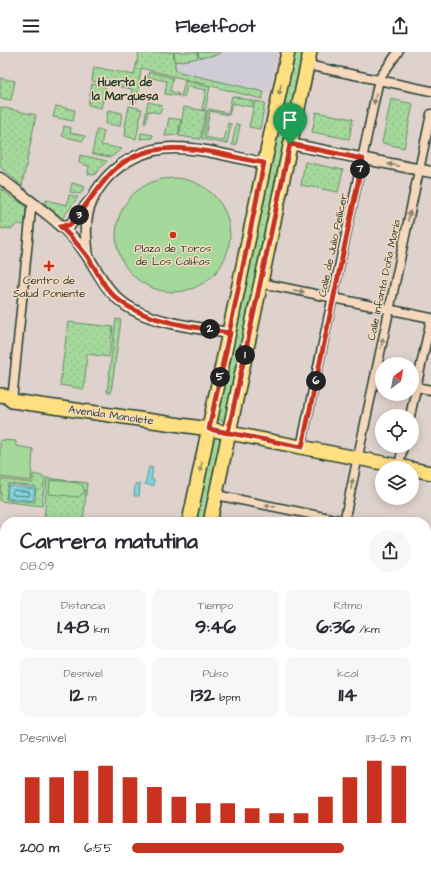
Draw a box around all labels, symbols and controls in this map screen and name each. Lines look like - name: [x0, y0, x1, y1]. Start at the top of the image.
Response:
- text: Fleetfoot: [175, 14, 256, 39]
- icon: menu: [20, 15, 42, 37]
- icon: share: [389, 15, 411, 37]
- district label: Huerta de la Marquesa: [92, 74, 159, 106]
- one-way arrow: [276, 84, 282, 96]
- one-way arrow: [372, 92, 378, 105]
- pin: [273, 103, 307, 144]
- icon: arrive: [279, 109, 301, 131]
- pin: 7: [350, 159, 370, 179]
- text: 7: [357, 161, 363, 176]
- one-way arrow: [387, 161, 399, 167]
- street label: Calle de Julio Pellicer: [315, 192, 351, 298]
- pin: 3: [69, 205, 89, 225]
- text: 3: [76, 207, 82, 222]
- one-way arrow: [407, 210, 413, 222]
- street label: Calle Infanta Doña María: [364, 218, 404, 342]
- marker: Plaza de Toros de Los Califas: [168, 230, 178, 240]
- place label: Plaza de Toros de Los Califas: [135, 241, 212, 269]
- marker: Centro de Salud Poniente: [43, 260, 55, 272]
- place label: Centro de Salud Poniente: [13, 273, 85, 301]
- one-way arrow: [293, 288, 305, 294]
- pin: 2: [200, 319, 220, 339]
- text: 2: [207, 321, 213, 336]
- one-way arrow: [379, 337, 385, 349]
- pin: 1: [235, 345, 255, 365]
- text: 1: [244, 347, 246, 362]
- north arrow: [375, 357, 419, 401]
- map controls: [375, 357, 419, 505]
- pin: 5: [210, 367, 230, 387]
- text: 5: [216, 369, 224, 384]
- pin: 6: [306, 371, 326, 391]
- text: 6: [313, 373, 319, 388]
- street label: Avenida Manolete: [67, 402, 155, 428]
- button: locate: [375, 409, 419, 453]
- one-way arrow: [198, 461, 204, 473]
- button: layers: [375, 461, 419, 505]
- one-way arrow: [349, 478, 355, 490]
- one-way arrow: [264, 503, 276, 509]
- text: Carrera matutina: [20, 526, 198, 557]
- button: share: [369, 530, 411, 572]
- text: 08:09: [20, 557, 54, 575]
- text: Distancia: [61, 598, 105, 613]
- text: Tiempo: [198, 598, 233, 613]
- text: Ritmo: [333, 598, 362, 613]
- text: 1.48: [57, 613, 89, 641]
- text: 9:46: [195, 613, 236, 641]
- text: 6:36: [316, 613, 355, 641]
- text: km: [89, 622, 109, 637]
- text: /km: [355, 622, 379, 637]
- text: Desnivel: [64, 666, 103, 681]
- text: Pulso: [202, 666, 229, 681]
- text: kcal: [337, 666, 358, 681]
- text: 12: [70, 681, 84, 709]
- text: 132: [191, 681, 215, 709]
- text: 114: [338, 681, 357, 709]
- text: m: [84, 690, 97, 705]
- text: bpm: [215, 690, 240, 705]
- text: Desnivel: [20, 729, 66, 747]
- text: 113–123 m: [366, 729, 411, 747]
- text: 200 m: [20, 839, 59, 857]
- text: 6:55: [84, 839, 113, 857]

